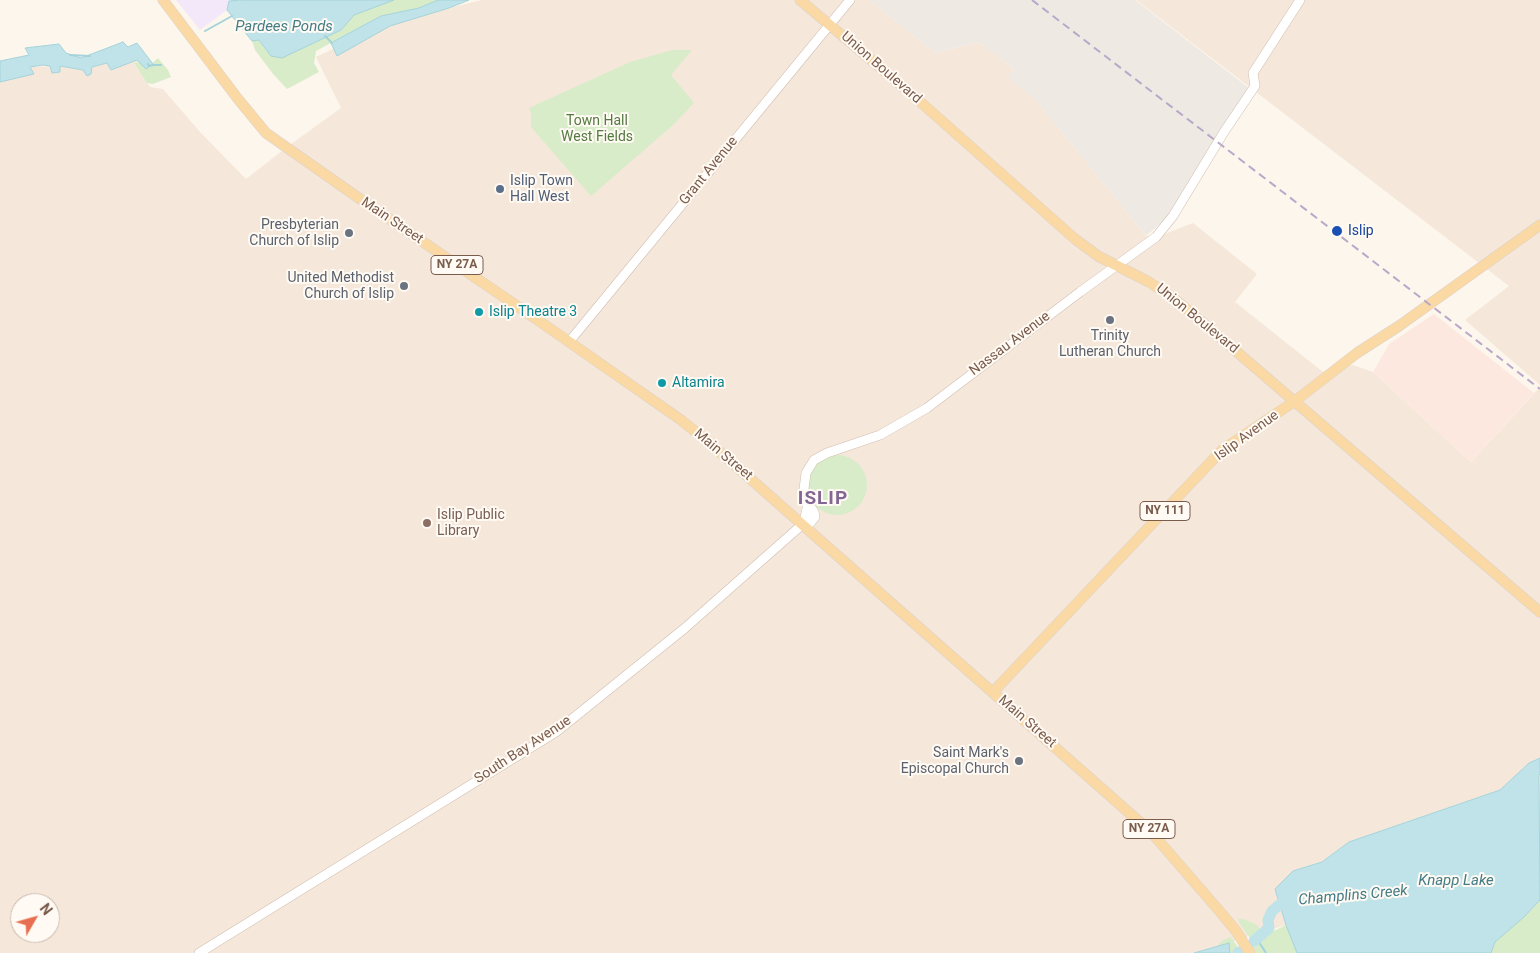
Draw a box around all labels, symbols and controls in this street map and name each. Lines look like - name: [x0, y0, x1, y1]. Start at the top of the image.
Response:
- water label: Pardees Ponds: [235, 18, 333, 36]
- street label: Union Boulevard: [837, 28, 925, 108]
- park label: Town Hall West Fields: [561, 113, 633, 146]
- street label: Grant Avenue: [676, 133, 742, 209]
- place label: Islip Town Hall West: [510, 173, 573, 206]
- marker: Islip Town Hall West: [494, 183, 506, 195]
- street label: Main Street: [358, 194, 426, 248]
- place label: Presbyterian Church of Islip: [249, 217, 339, 250]
- place label: Islip: [1348, 223, 1374, 239]
- marker: Islip: [1330, 224, 1344, 238]
- marker: Presbyterian Church of Islip: [343, 227, 355, 239]
- road number: NY 27A: [431, 256, 483, 274]
- place label: United Methodist Church of Islip: [287, 270, 394, 302]
- marker: United Methodist Church of Islip: [398, 280, 410, 292]
- street label: Union Boulevard: [1152, 281, 1242, 357]
- place label: Islip Theatre 3: [489, 304, 577, 320]
- marker: Islip Theatre 3: [473, 306, 485, 318]
- street label: Nassau Avenue: [966, 308, 1054, 380]
- marker: Trinity Lutheran Church: [1104, 314, 1116, 326]
- place label: Trinity Lutheran Church: [1059, 328, 1161, 361]
- place label: Altamira: [672, 375, 724, 391]
- marker: Altamira: [656, 377, 668, 389]
- street label: Islip Avenue: [1212, 407, 1282, 465]
- street label: Main Street: [690, 426, 756, 484]
- district label: ISLIP: [797, 488, 849, 510]
- road number: NY 111: [1140, 502, 1190, 520]
- place label: Islip Public Library: [437, 507, 505, 540]
- marker: Islip Public Library: [421, 517, 433, 529]
- street label: Main Street: [995, 692, 1059, 752]
- street label: South Bay Avenue: [472, 712, 574, 788]
- place label: Saint Mark's Episcopal Church: [901, 745, 1009, 778]
- marker: Saint Mark's Episcopal Church: [1013, 755, 1025, 767]
- road number: NY 27A: [1123, 820, 1175, 839]
- water label: Knapp Lake: [1418, 872, 1494, 890]
- water label: Champlins Creek: [1298, 882, 1408, 910]
- north arrow: [10, 893, 60, 943]
- text: N: [37, 901, 55, 918]

